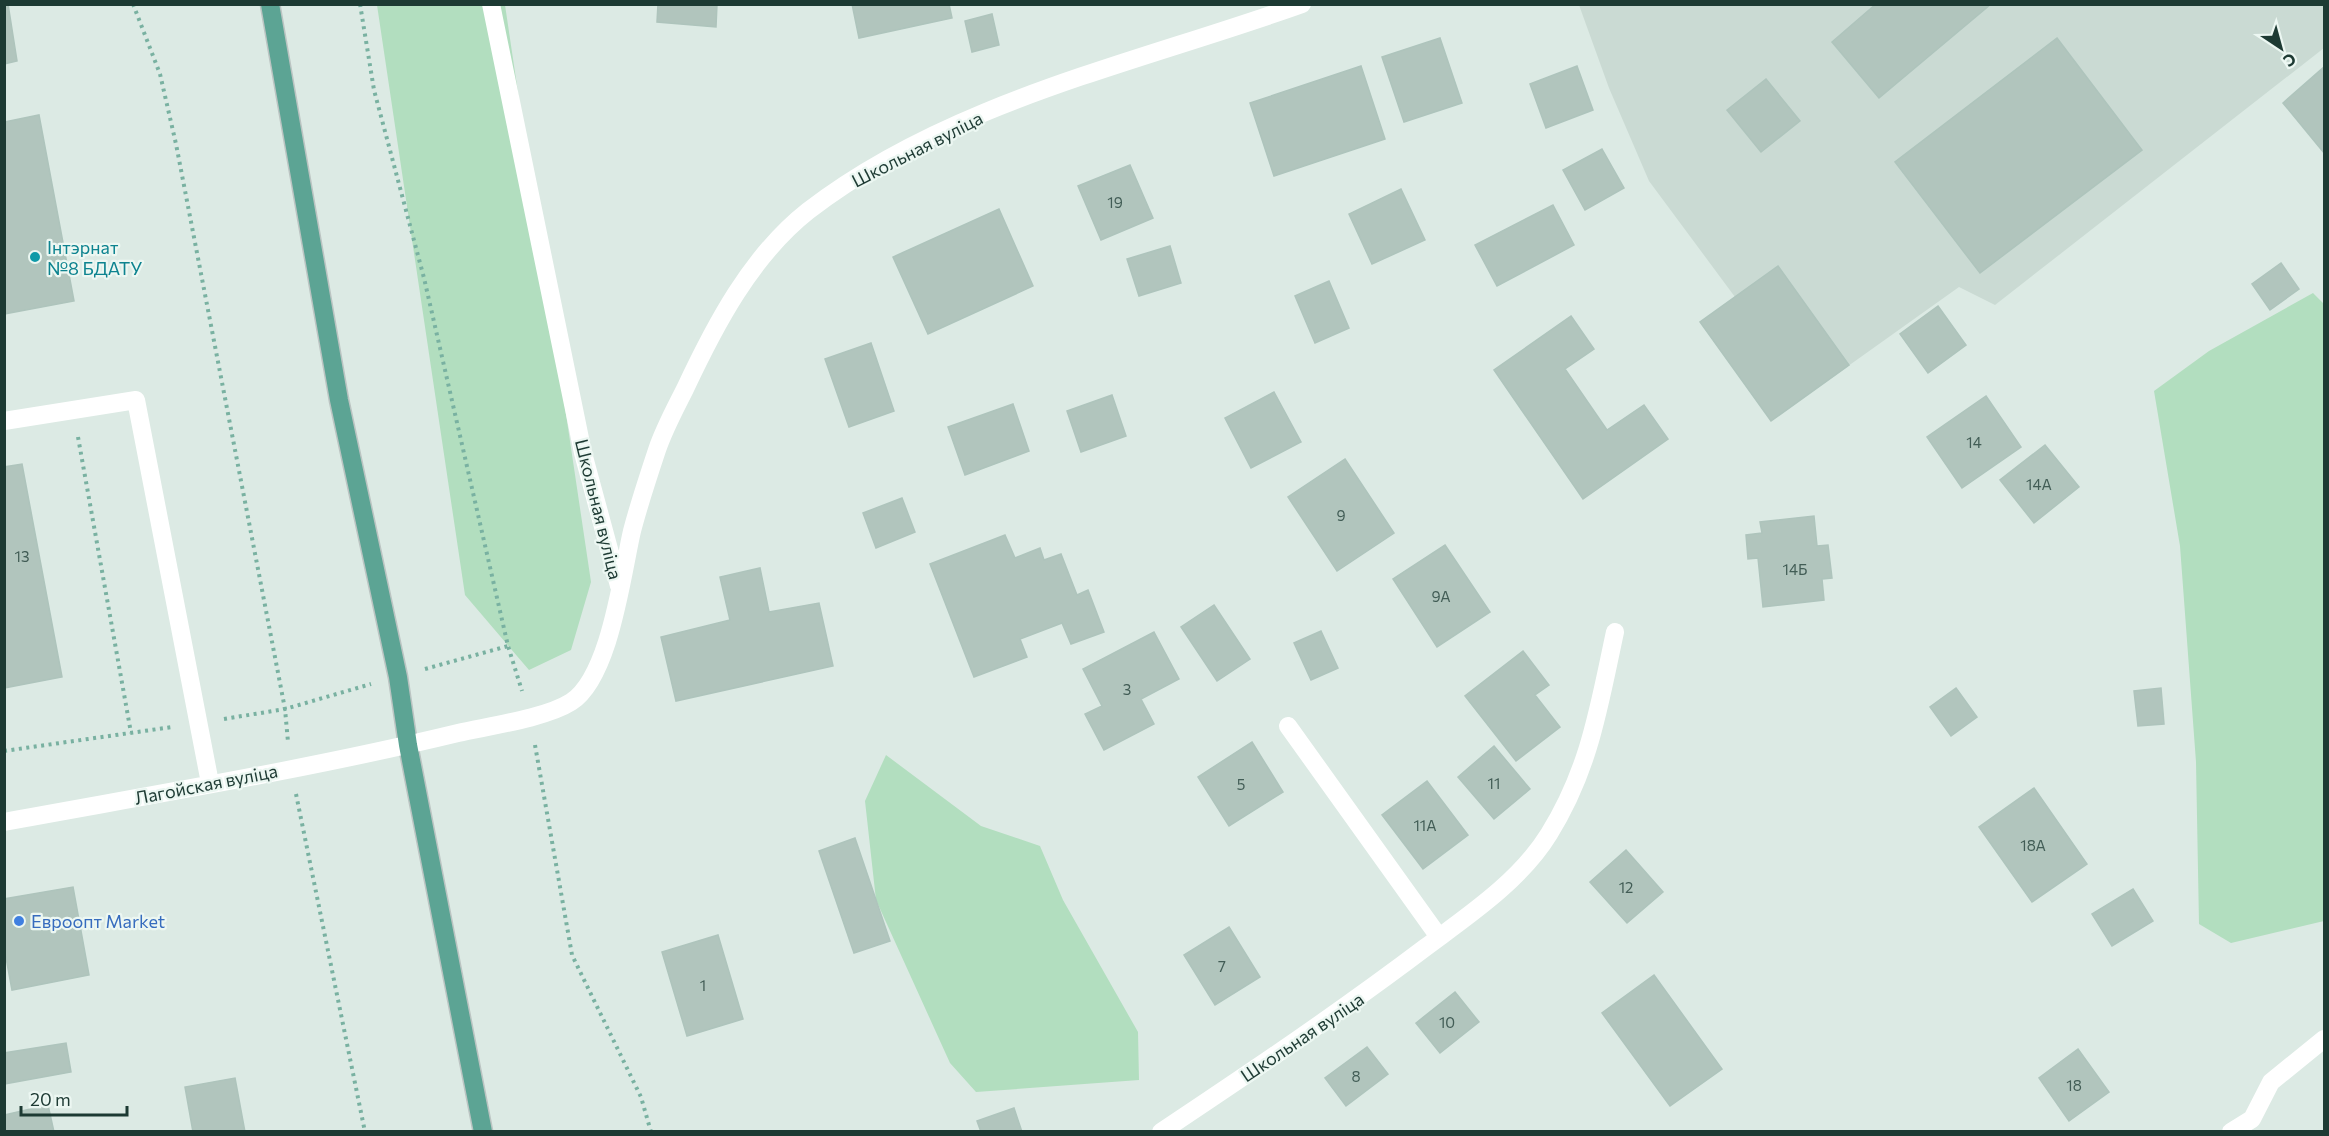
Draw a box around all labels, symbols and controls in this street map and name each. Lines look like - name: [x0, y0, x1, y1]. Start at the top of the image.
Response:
- north arrow: [2251, 18, 2311, 78]
- text: С: [2280, 50, 2300, 71]
- street label: Школьная вуліца: [848, 107, 986, 191]
- house number: 19: [1107, 193, 1123, 211]
- place label: Інтэрнат №8 БДАТУ: [47, 236, 142, 279]
- marker: Інтэрнат №8 БДАТУ: [28, 250, 42, 264]
- house number: 14: [1966, 433, 1982, 451]
- street label: Школьная вуліца: [571, 437, 627, 581]
- house number: 14А: [2026, 475, 2052, 493]
- house number: 9: [1336, 506, 1346, 524]
- house number: 13: [15, 547, 29, 565]
- house number: 14Б: [1783, 560, 1807, 578]
- house number: 9А: [1431, 587, 1451, 605]
- house number: 3: [1123, 680, 1131, 698]
- street label: Лагойская вуліца: [132, 759, 280, 809]
- house number: 11: [1488, 774, 1500, 792]
- house number: 5: [1237, 775, 1245, 793]
- house number: 11А: [1413, 816, 1437, 834]
- house number: 18А: [2020, 836, 2046, 854]
- house number: 12: [1619, 878, 1633, 896]
- place label: Евроопт Market: [31, 910, 165, 932]
- marker: Евроопт Market: [12, 914, 26, 928]
- house number: 7: [1218, 957, 1226, 975]
- house number: 1: [700, 976, 706, 994]
- street label: Школьная вуліца: [1236, 988, 1368, 1086]
- house number: 10: [1439, 1013, 1455, 1031]
- house number: 8: [1351, 1067, 1361, 1085]
- house number: 18: [2066, 1076, 2082, 1094]
- scale bar: [21, 1079, 128, 1117]
- text: 20 m: [30, 1088, 71, 1110]

